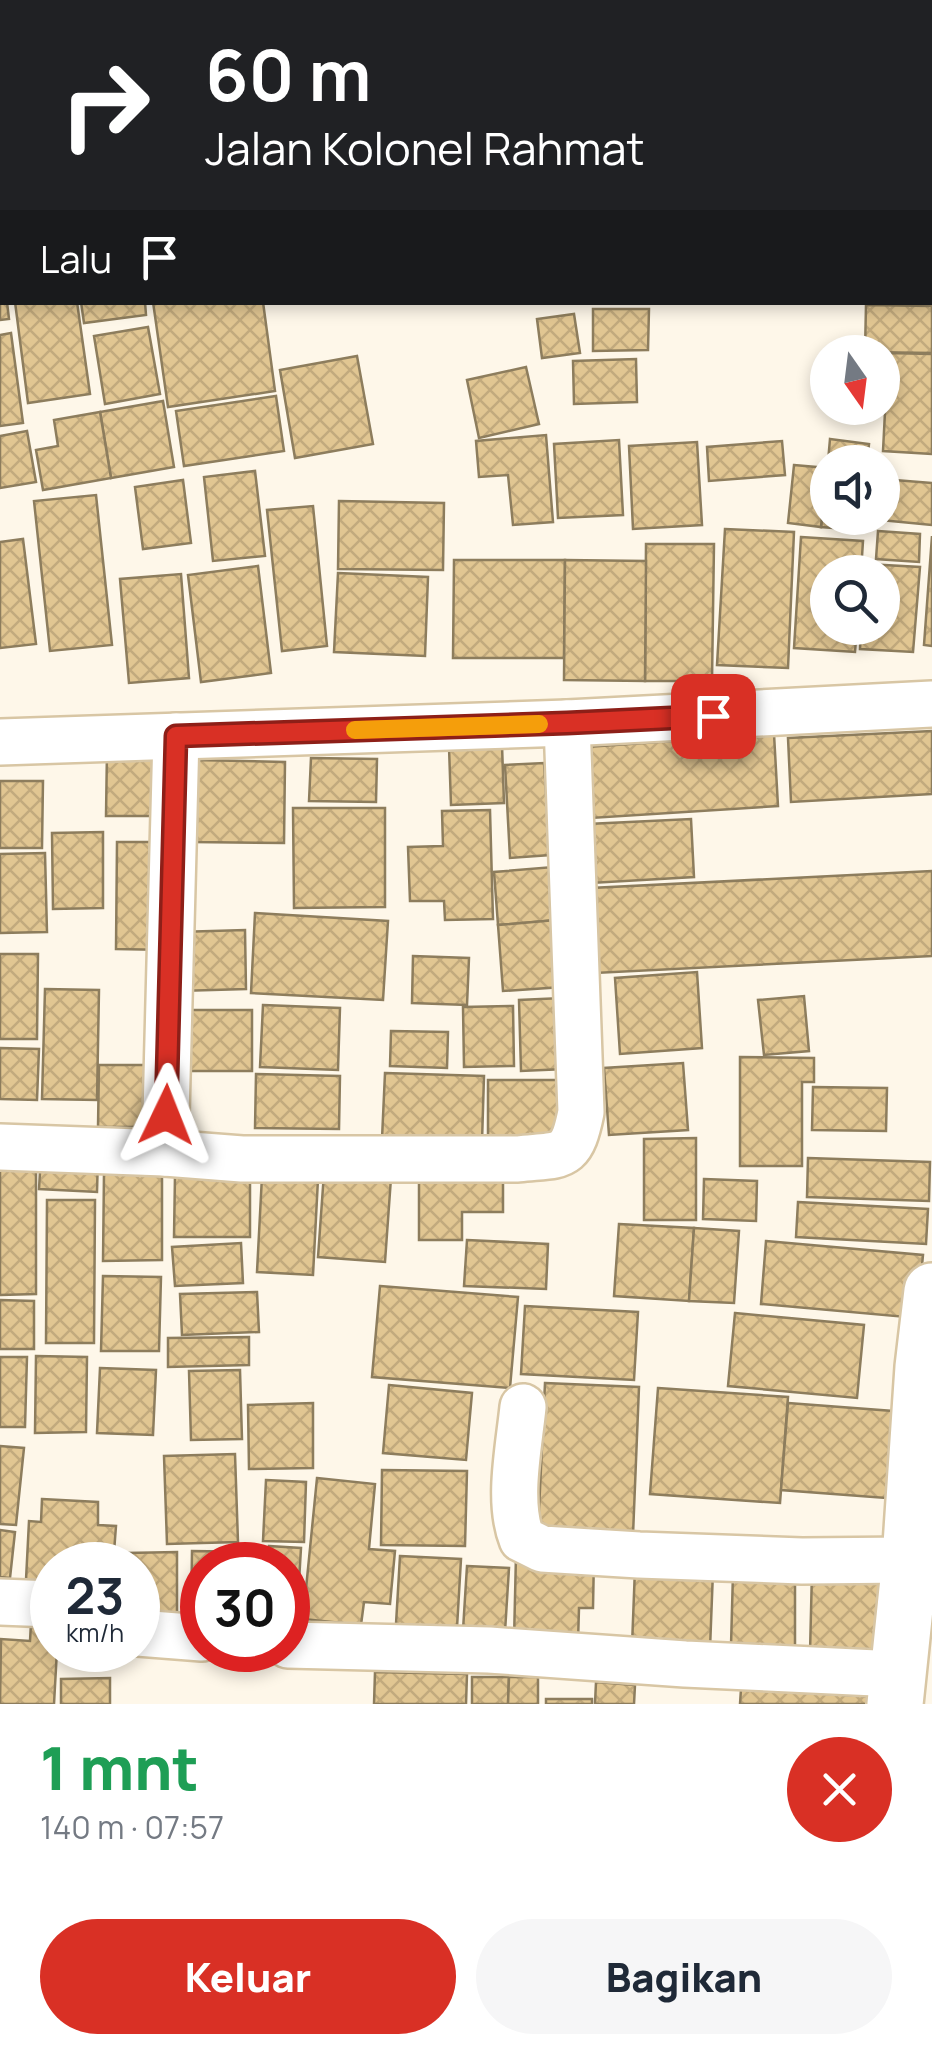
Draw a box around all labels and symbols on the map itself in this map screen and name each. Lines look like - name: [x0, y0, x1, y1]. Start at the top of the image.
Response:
- north arrow: [810, 335, 900, 425]
- pin: [671, 674, 756, 759]
- position arrow: [114, 1063, 218, 1167]
- speed limit sign: 30: [180, 1542, 310, 1672]

